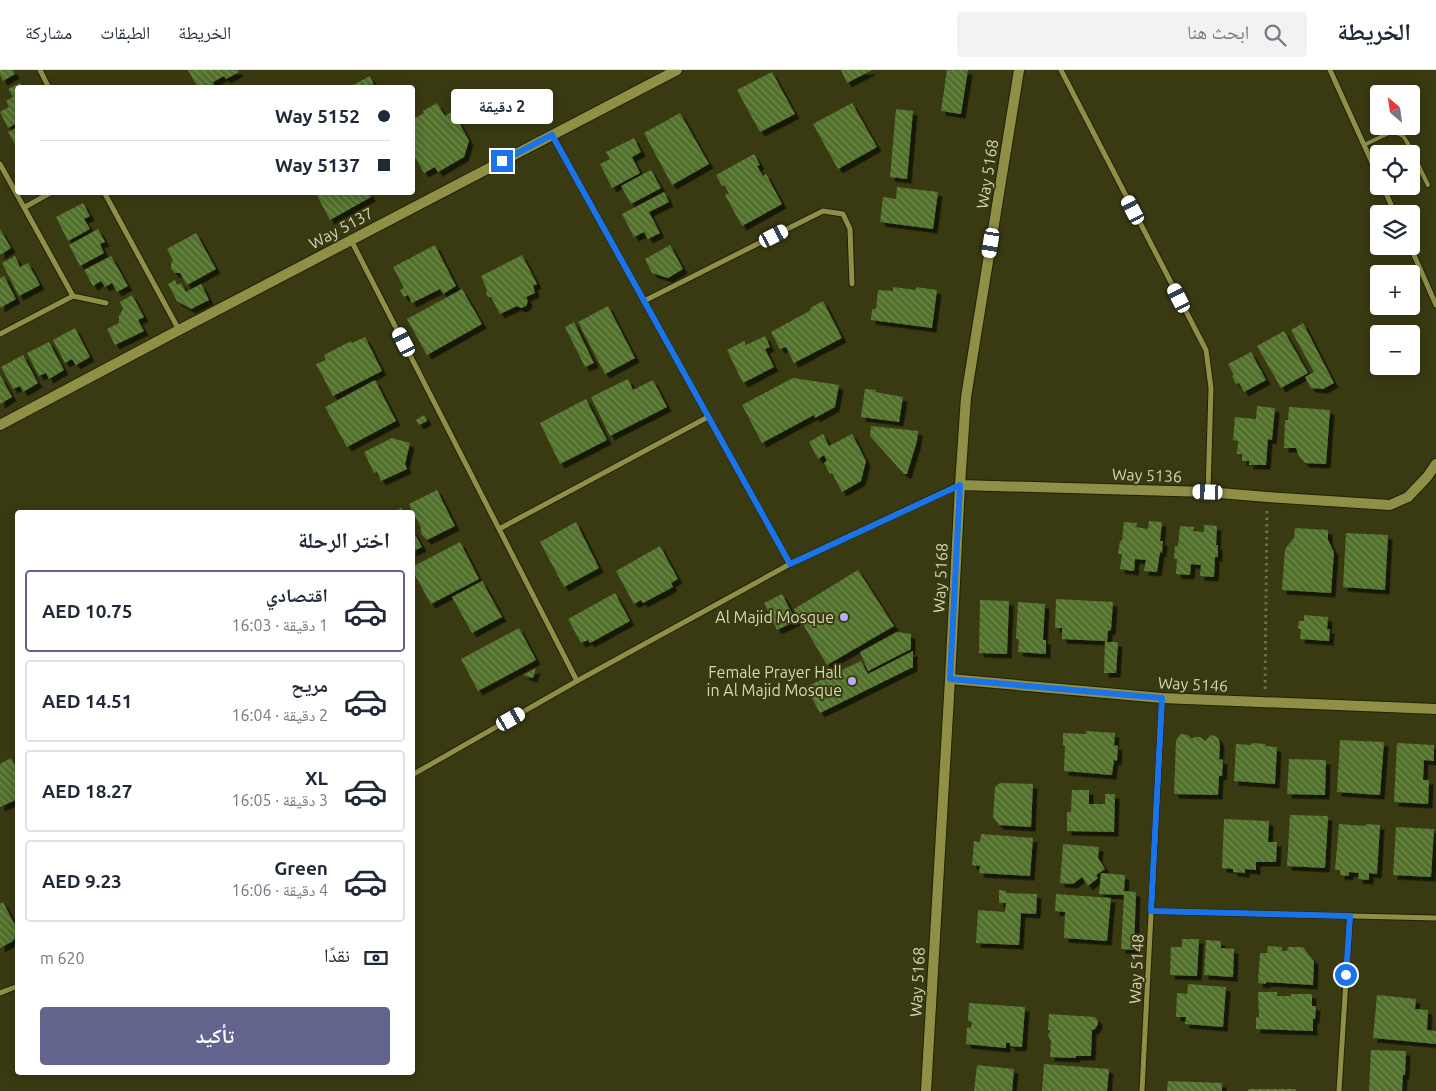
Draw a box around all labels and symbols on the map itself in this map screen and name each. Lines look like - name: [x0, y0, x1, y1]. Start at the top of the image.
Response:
- north arrow: [1370, 85, 1420, 135]
- callout: 2 دقيقة: [451, 88, 553, 124]
- street label: Way 5168: [973, 138, 1001, 210]
- route end: [491, 150, 513, 172]
- car: [1119, 193, 1146, 227]
- street label: Way 5137: [306, 204, 376, 252]
- car: [757, 223, 790, 249]
- car: [981, 227, 1000, 259]
- car: [1165, 281, 1192, 315]
- car: [390, 325, 417, 359]
- street label: Way 5136: [1112, 465, 1182, 485]
- car: [1192, 484, 1223, 500]
- street label: Way 5168: [929, 542, 951, 614]
- place label: Al Majid Mosque: [715, 608, 834, 626]
- marker: Al Majid Mosque: [838, 611, 850, 623]
- place label: Female Prayer Hall in Al Majid Mosque: [707, 663, 842, 699]
- street label: Way 5146: [1157, 673, 1229, 695]
- marker: Female Prayer Hall in Al Majid Mosque: [846, 675, 858, 687]
- car: [494, 705, 527, 733]
- street label: Way 5148: [1125, 933, 1147, 1005]
- street label: Way 5168: [906, 946, 928, 1018]
- route start: [1335, 964, 1357, 986]

